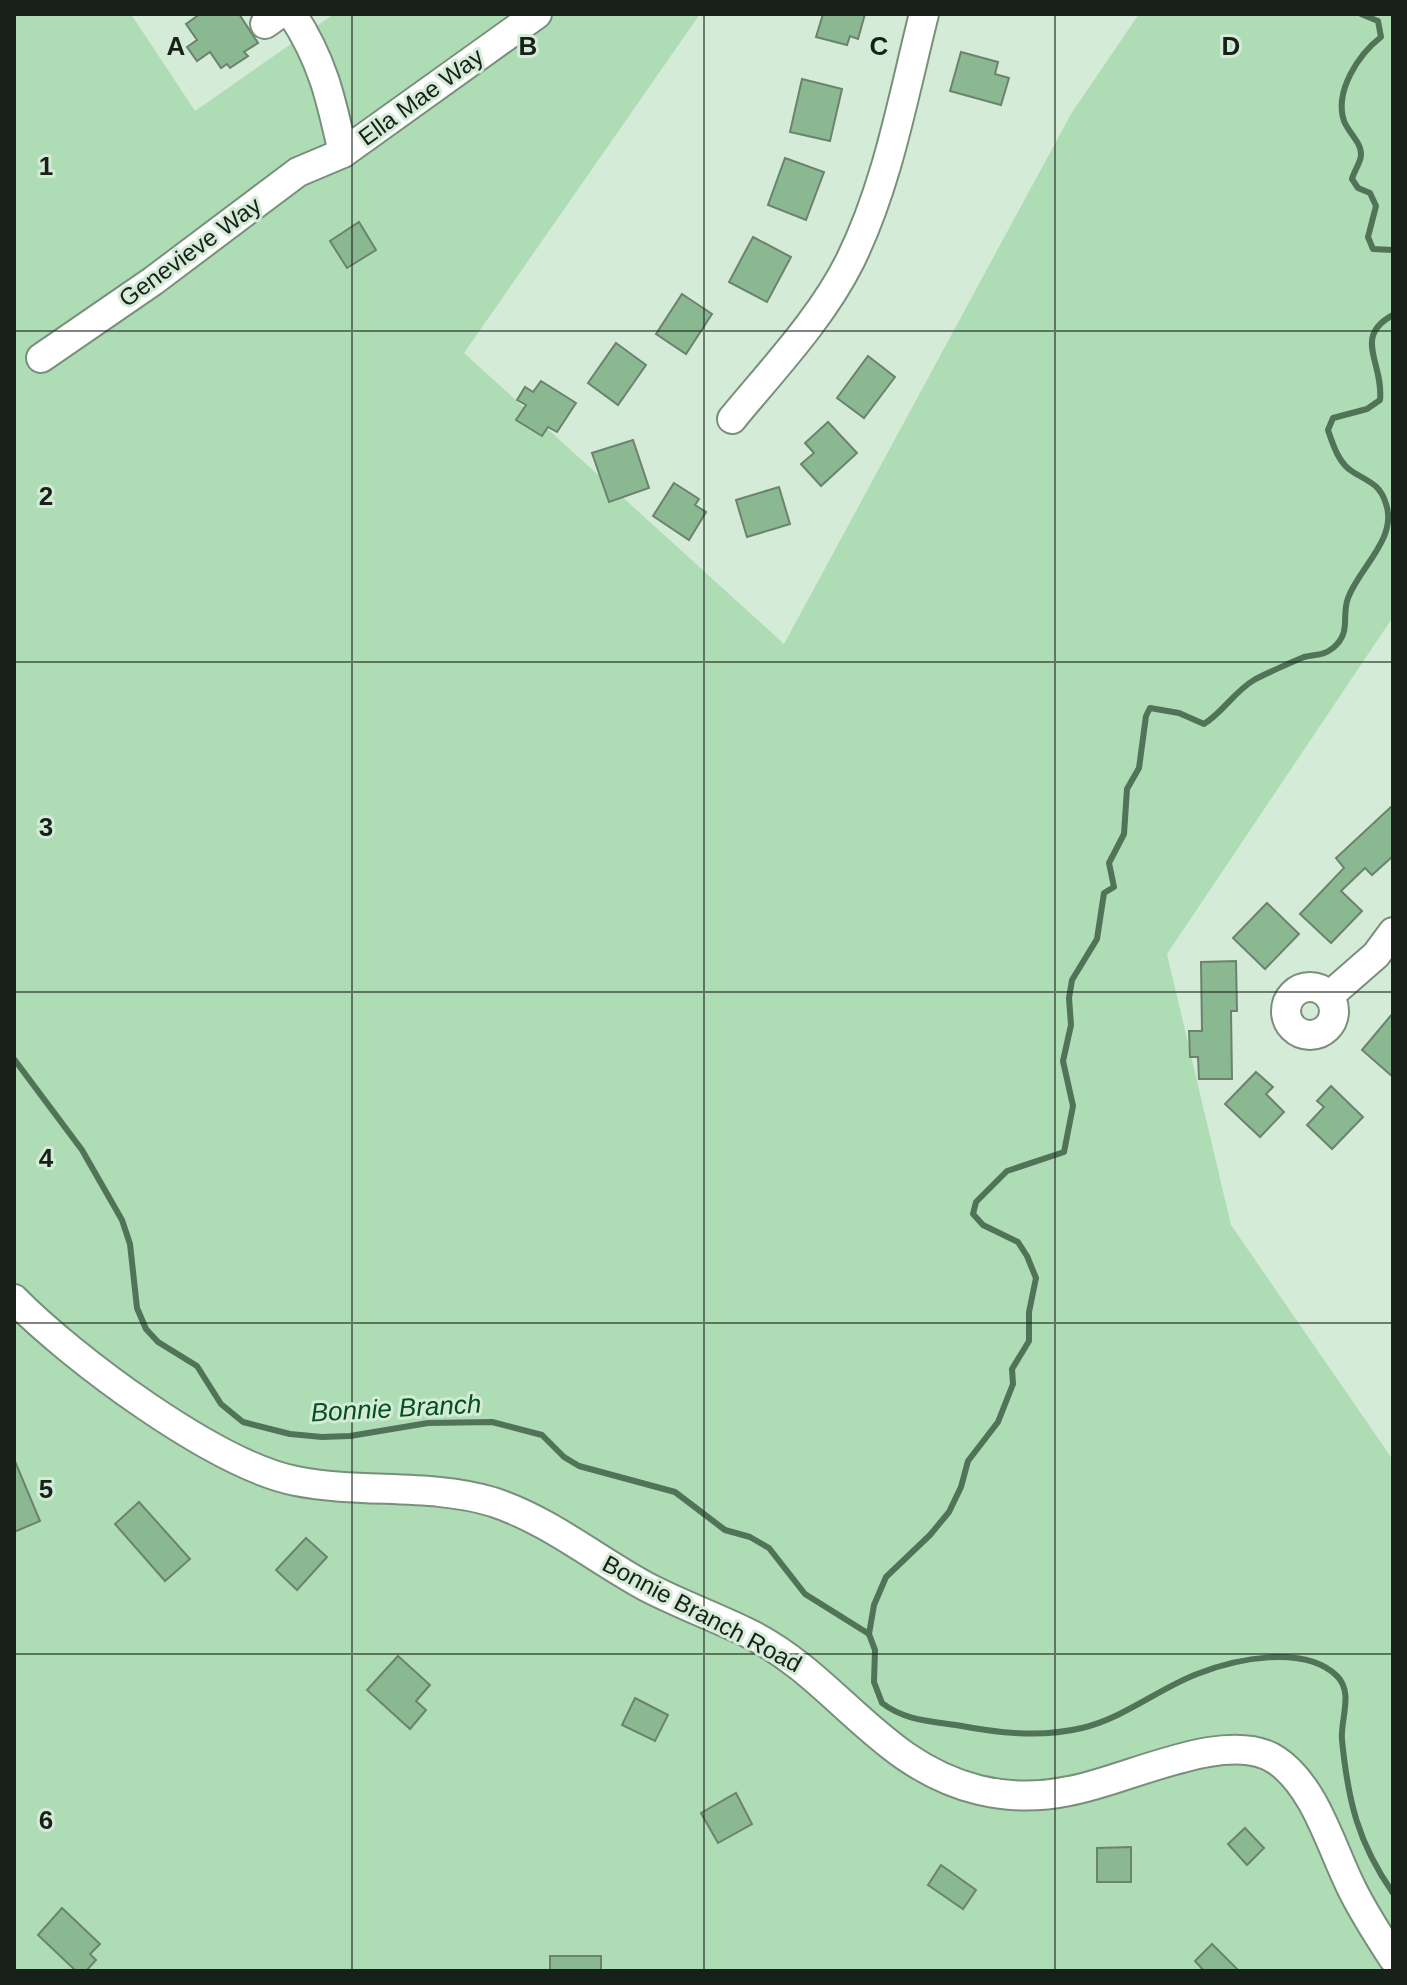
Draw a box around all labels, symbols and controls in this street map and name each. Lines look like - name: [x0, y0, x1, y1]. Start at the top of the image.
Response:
- text: A: [167, 31, 186, 61]
- text: B: [519, 31, 537, 61]
- text: C: [870, 31, 889, 61]
- text: D: [1222, 31, 1240, 61]
- street label: Ella Mae Way: [353, 42, 488, 151]
- text: 1: [39, 151, 53, 181]
- street label: Genevieve Way: [114, 191, 266, 312]
- text: 2: [39, 481, 53, 511]
- text: 3: [39, 812, 53, 842]
- text: 4: [39, 1143, 54, 1173]
- water label: Bonnie Branch: [310, 1389, 482, 1427]
- text: 5: [39, 1474, 53, 1504]
- street label: Bonnie Branch Road: [598, 1550, 806, 1677]
- text: 6: [39, 1805, 53, 1835]

